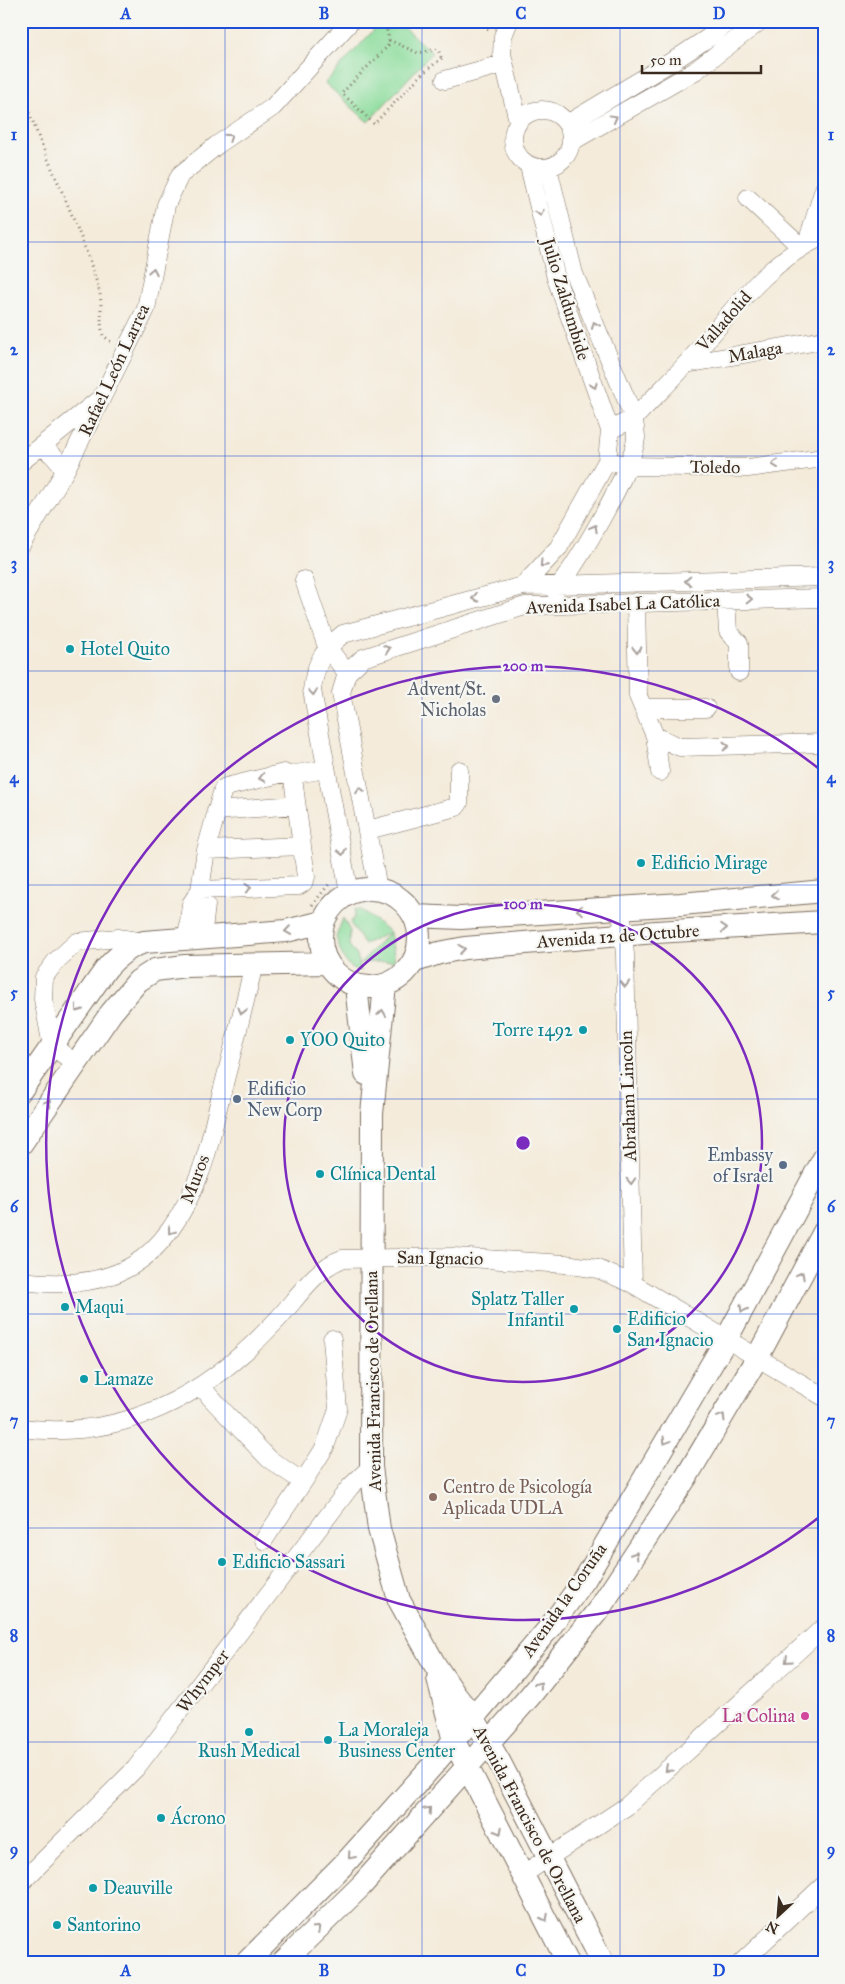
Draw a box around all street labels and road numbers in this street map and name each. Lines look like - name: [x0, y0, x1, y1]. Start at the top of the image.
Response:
- street label: Julio Zaldumbide: [535, 233, 595, 363]
- street label: Valladolid: [691, 286, 756, 357]
- street label: Rafael León Larrea: [74, 300, 154, 440]
- street label: Malaga: [726, 336, 784, 369]
- street label: Toledo: [690, 456, 740, 478]
- street label: Avenida Isabel La Católica: [525, 590, 721, 618]
- street label: Avenida 12 de Octubre: [535, 919, 700, 953]
- street label: Abraham Lincoln: [615, 1030, 641, 1163]
- street label: Muros: [176, 1152, 214, 1206]
- street label: San Ignacio: [397, 1246, 483, 1271]
- street label: Avenida Francisco de Orellana: [360, 1270, 386, 1492]
- street label: Avenida la Coruña: [516, 1538, 612, 1662]
- street label: Whymper: [172, 1645, 234, 1717]
- street label: Avenida Francisco de Orellana: [468, 1721, 592, 1927]

